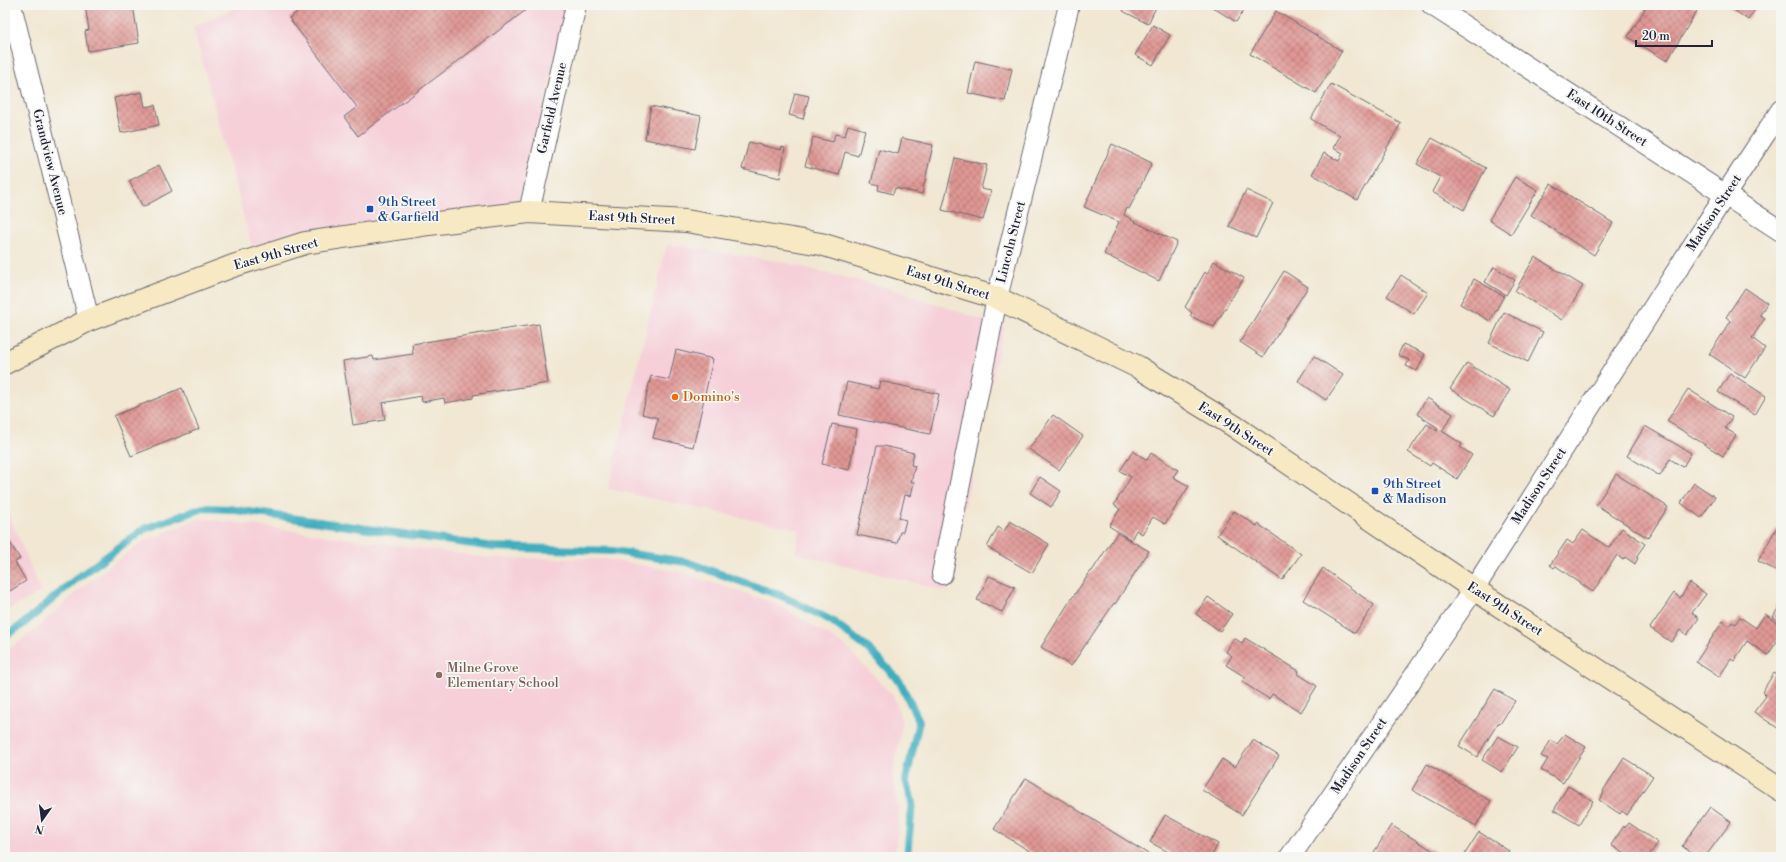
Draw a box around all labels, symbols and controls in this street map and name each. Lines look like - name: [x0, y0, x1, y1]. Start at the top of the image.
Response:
- scale bar: [1636, 22, 1712, 48]
- text: 20 m: [1642, 29, 1670, 44]
- street label: Garfield Avenue: [534, 60, 570, 155]
- street label: East 10th Street: [1564, 86, 1651, 150]
- street label: Grandview Avenue: [29, 107, 71, 217]
- street label: Madison Street: [1683, 171, 1745, 254]
- place label: 9th Street & Garfield: [378, 194, 440, 225]
- street label: Lincoln Street: [993, 199, 1029, 285]
- marker: 9th Street & Garfield: [365, 204, 375, 214]
- street label: East 9th Street: [588, 208, 676, 228]
- street label: East 9th Street: [232, 234, 320, 274]
- street label: East 9th Street: [904, 263, 992, 303]
- place label: Domino's: [683, 389, 740, 405]
- marker: Domino's: [670, 392, 680, 402]
- street label: East 9th Street: [1195, 399, 1277, 460]
- street label: Madison Street: [1508, 444, 1570, 527]
- place label: 9th Street & Madison: [1383, 476, 1447, 507]
- marker: 9th Street & Madison: [1370, 486, 1380, 496]
- street label: East 9th Street: [1464, 579, 1546, 640]
- place label: Milne Grove Elementary School: [447, 660, 559, 691]
- marker: Milne Grove Elementary School: [434, 670, 444, 680]
- street label: Madison Street: [1328, 715, 1391, 797]
- north arrow: [22, 800, 62, 840]
- text: N: [34, 821, 46, 837]

